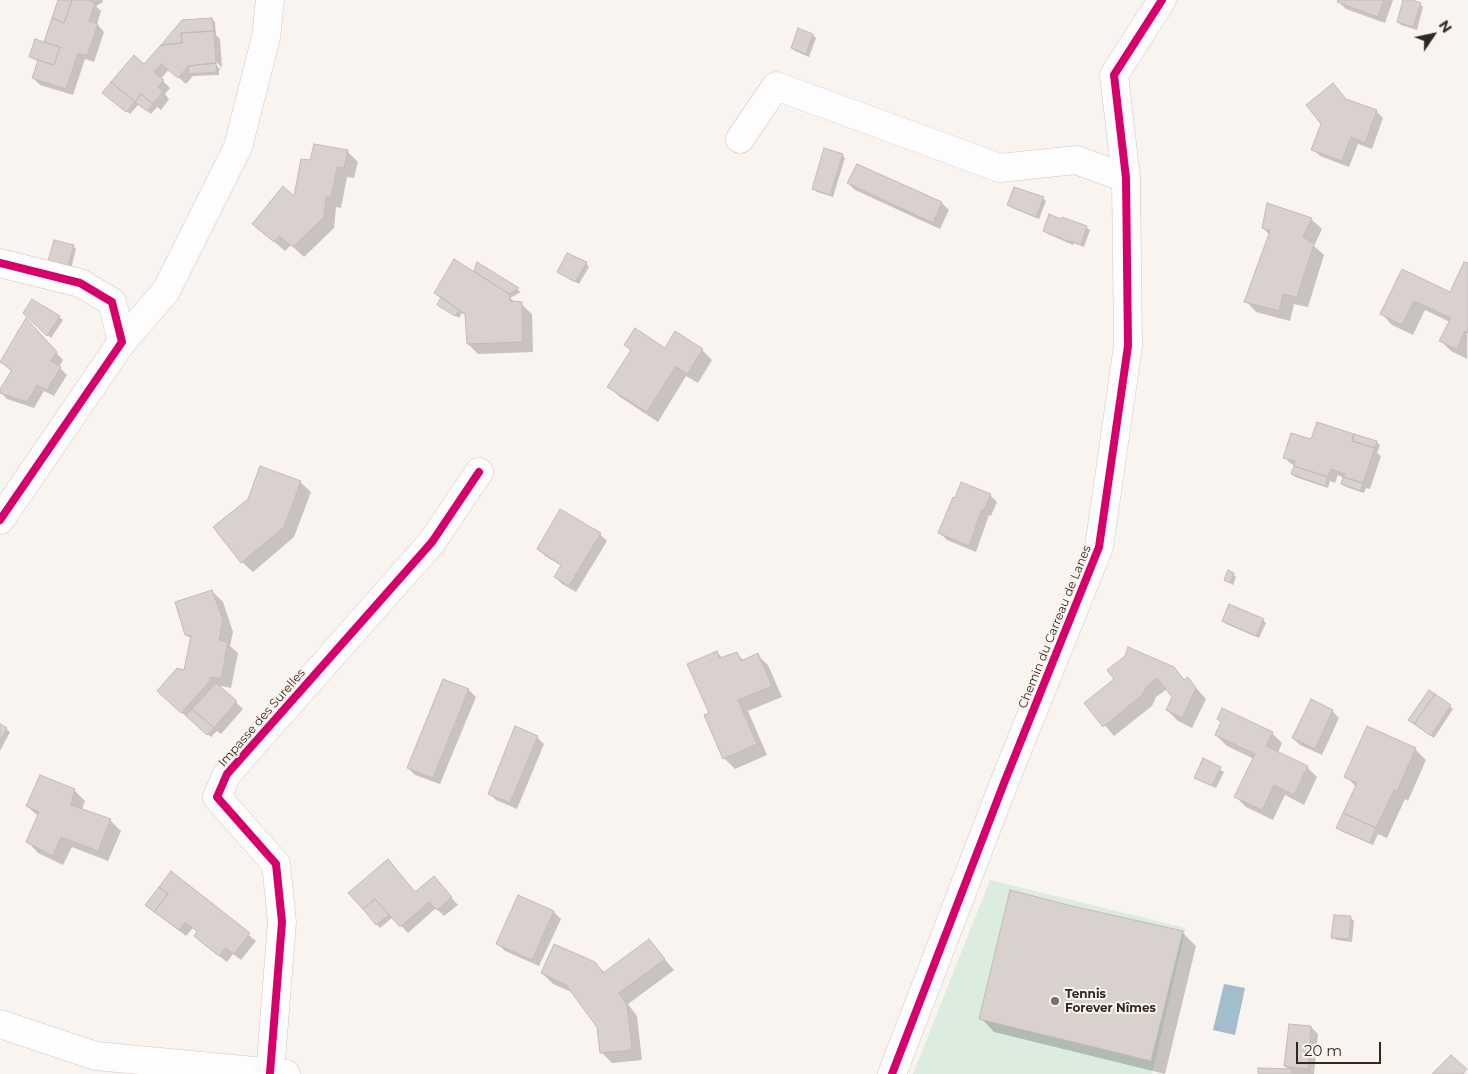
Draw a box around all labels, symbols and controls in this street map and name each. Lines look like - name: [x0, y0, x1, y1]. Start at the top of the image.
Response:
- north arrow: [1408, 10, 1458, 60]
- text: N: [1435, 17, 1456, 36]
- street label: Chemin du Carreau de Lanes: [1016, 543, 1094, 711]
- street label: Impasse des Surelles: [216, 666, 308, 770]
- place label: Tennis Forever Nîmes: [1065, 987, 1156, 1015]
- marker: Tennis Forever Nîmes: [1049, 995, 1061, 1007]
- scale bar: [1298, 1032, 1383, 1064]
- text: 20 m: [1304, 1041, 1342, 1060]

